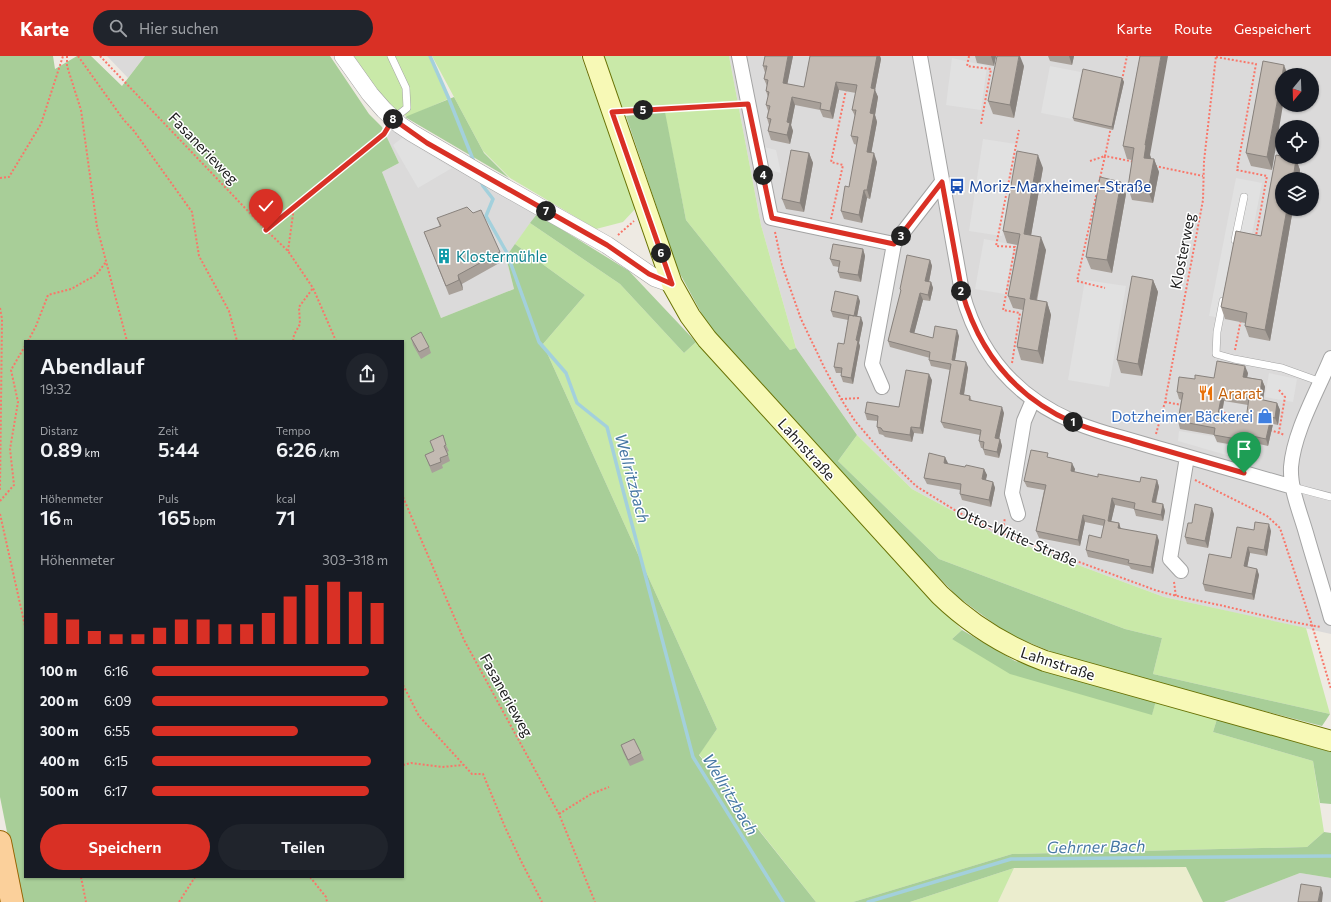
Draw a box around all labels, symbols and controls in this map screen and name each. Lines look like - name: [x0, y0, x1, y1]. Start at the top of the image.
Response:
- search box: [93, 10, 373, 46]
- text: Karte: [20, 17, 69, 40]
- icon: search: [107, 17, 129, 39]
- text: Hier suchen: [139, 19, 219, 37]
- text: Karte: [1117, 20, 1152, 37]
- text: Route: [1174, 20, 1212, 37]
- text: Gespeichert: [1234, 20, 1311, 37]
- north arrow: [1275, 68, 1319, 112]
- map controls: [1275, 68, 1319, 216]
- pin: 5: [633, 100, 653, 120]
- text: 5: [640, 103, 646, 116]
- street label: Fasanerieweg: [165, 108, 243, 188]
- pin: 8: [383, 109, 403, 129]
- text: 8: [390, 112, 396, 125]
- button: locate: [1275, 120, 1319, 164]
- pin: 4: [753, 165, 773, 185]
- text: 4: [760, 168, 766, 181]
- button: layers: [1275, 172, 1319, 216]
- bus stop icon: Moriz-Marxheimer-Straße: [948, 177, 966, 195]
- place label: Moriz-Marxheimer-Straße: [969, 177, 1151, 195]
- pin: [249, 189, 283, 230]
- icon: check: [255, 195, 277, 217]
- pin: 7: [536, 201, 556, 221]
- text: 7: [543, 204, 549, 217]
- street label: Klosterweg: [1166, 211, 1198, 291]
- pin: 3: [891, 226, 911, 246]
- text: 3: [898, 229, 904, 242]
- pin: 6: [651, 243, 671, 263]
- text: 6: [658, 246, 664, 259]
- building icon: Klostermühle: [435, 247, 453, 265]
- place label: Klostermühle: [456, 247, 547, 265]
- pin: 2: [951, 281, 971, 301]
- text: 2: [958, 284, 964, 297]
- text: Abendlauf: [40, 352, 145, 379]
- button: share: [346, 353, 388, 395]
- text: 19:32: [40, 381, 71, 397]
- restaurant icon: Ararat: [1197, 384, 1215, 402]
- place label: Ararat: [1218, 384, 1262, 402]
- place label: Dotzheimer Bäckerei: [1111, 407, 1253, 425]
- shop icon: Dotzheimer Bäckerei: [1256, 407, 1274, 425]
- pin: 1: [1063, 412, 1083, 432]
- street label: Lahnstraße: [774, 414, 840, 484]
- text: 1: [1071, 415, 1075, 428]
- text: Distanz: [40, 424, 78, 437]
- text: Zeit: [158, 424, 179, 437]
- text: Tempo: [276, 424, 311, 437]
- water label: Wellritzbach: [612, 431, 654, 525]
- pin: [1227, 432, 1261, 473]
- text: 0.89: [40, 437, 82, 461]
- text: 5:44: [158, 437, 199, 461]
- text: 6:26: [276, 437, 317, 461]
- icon: arrive: [1233, 438, 1255, 460]
- text: km: [82, 446, 100, 459]
- text: /km: [317, 446, 339, 459]
- text: Höhenmeter: [40, 492, 103, 505]
- text: Puls: [158, 492, 179, 505]
- text: kcal: [276, 492, 296, 505]
- street label: Otto-Witte-Straße: [954, 502, 1080, 570]
- text: 16: [40, 505, 61, 529]
- text: 165: [158, 505, 191, 529]
- text: 71: [276, 505, 296, 529]
- text: m: [61, 514, 73, 527]
- text: bpm: [191, 514, 215, 527]
- text: Höhenmeter: [40, 552, 115, 568]
- text: 303–318 m: [322, 552, 388, 568]
- street label: Lahnstraße: [1018, 643, 1098, 684]
- street label: Fasanerieweg: [477, 650, 537, 740]
- text: 100 m: [40, 663, 77, 679]
- text: 6:16: [104, 663, 128, 679]
- text: 200 m: [40, 693, 78, 709]
- text: 6:09: [104, 693, 131, 709]
- text: 300 m: [40, 723, 79, 739]
- text: 6:55: [104, 723, 130, 739]
- water label: Wellritzbach: [699, 750, 763, 838]
- text: 400 m: [40, 753, 79, 769]
- text: 6:15: [104, 753, 128, 769]
- text: 500 m: [40, 783, 79, 799]
- text: 6:17: [104, 783, 127, 799]
- button: Speichern: [40, 824, 210, 870]
- button: Teilen: [218, 824, 388, 870]
- water label: Gehrner Bach: [1047, 836, 1145, 856]

